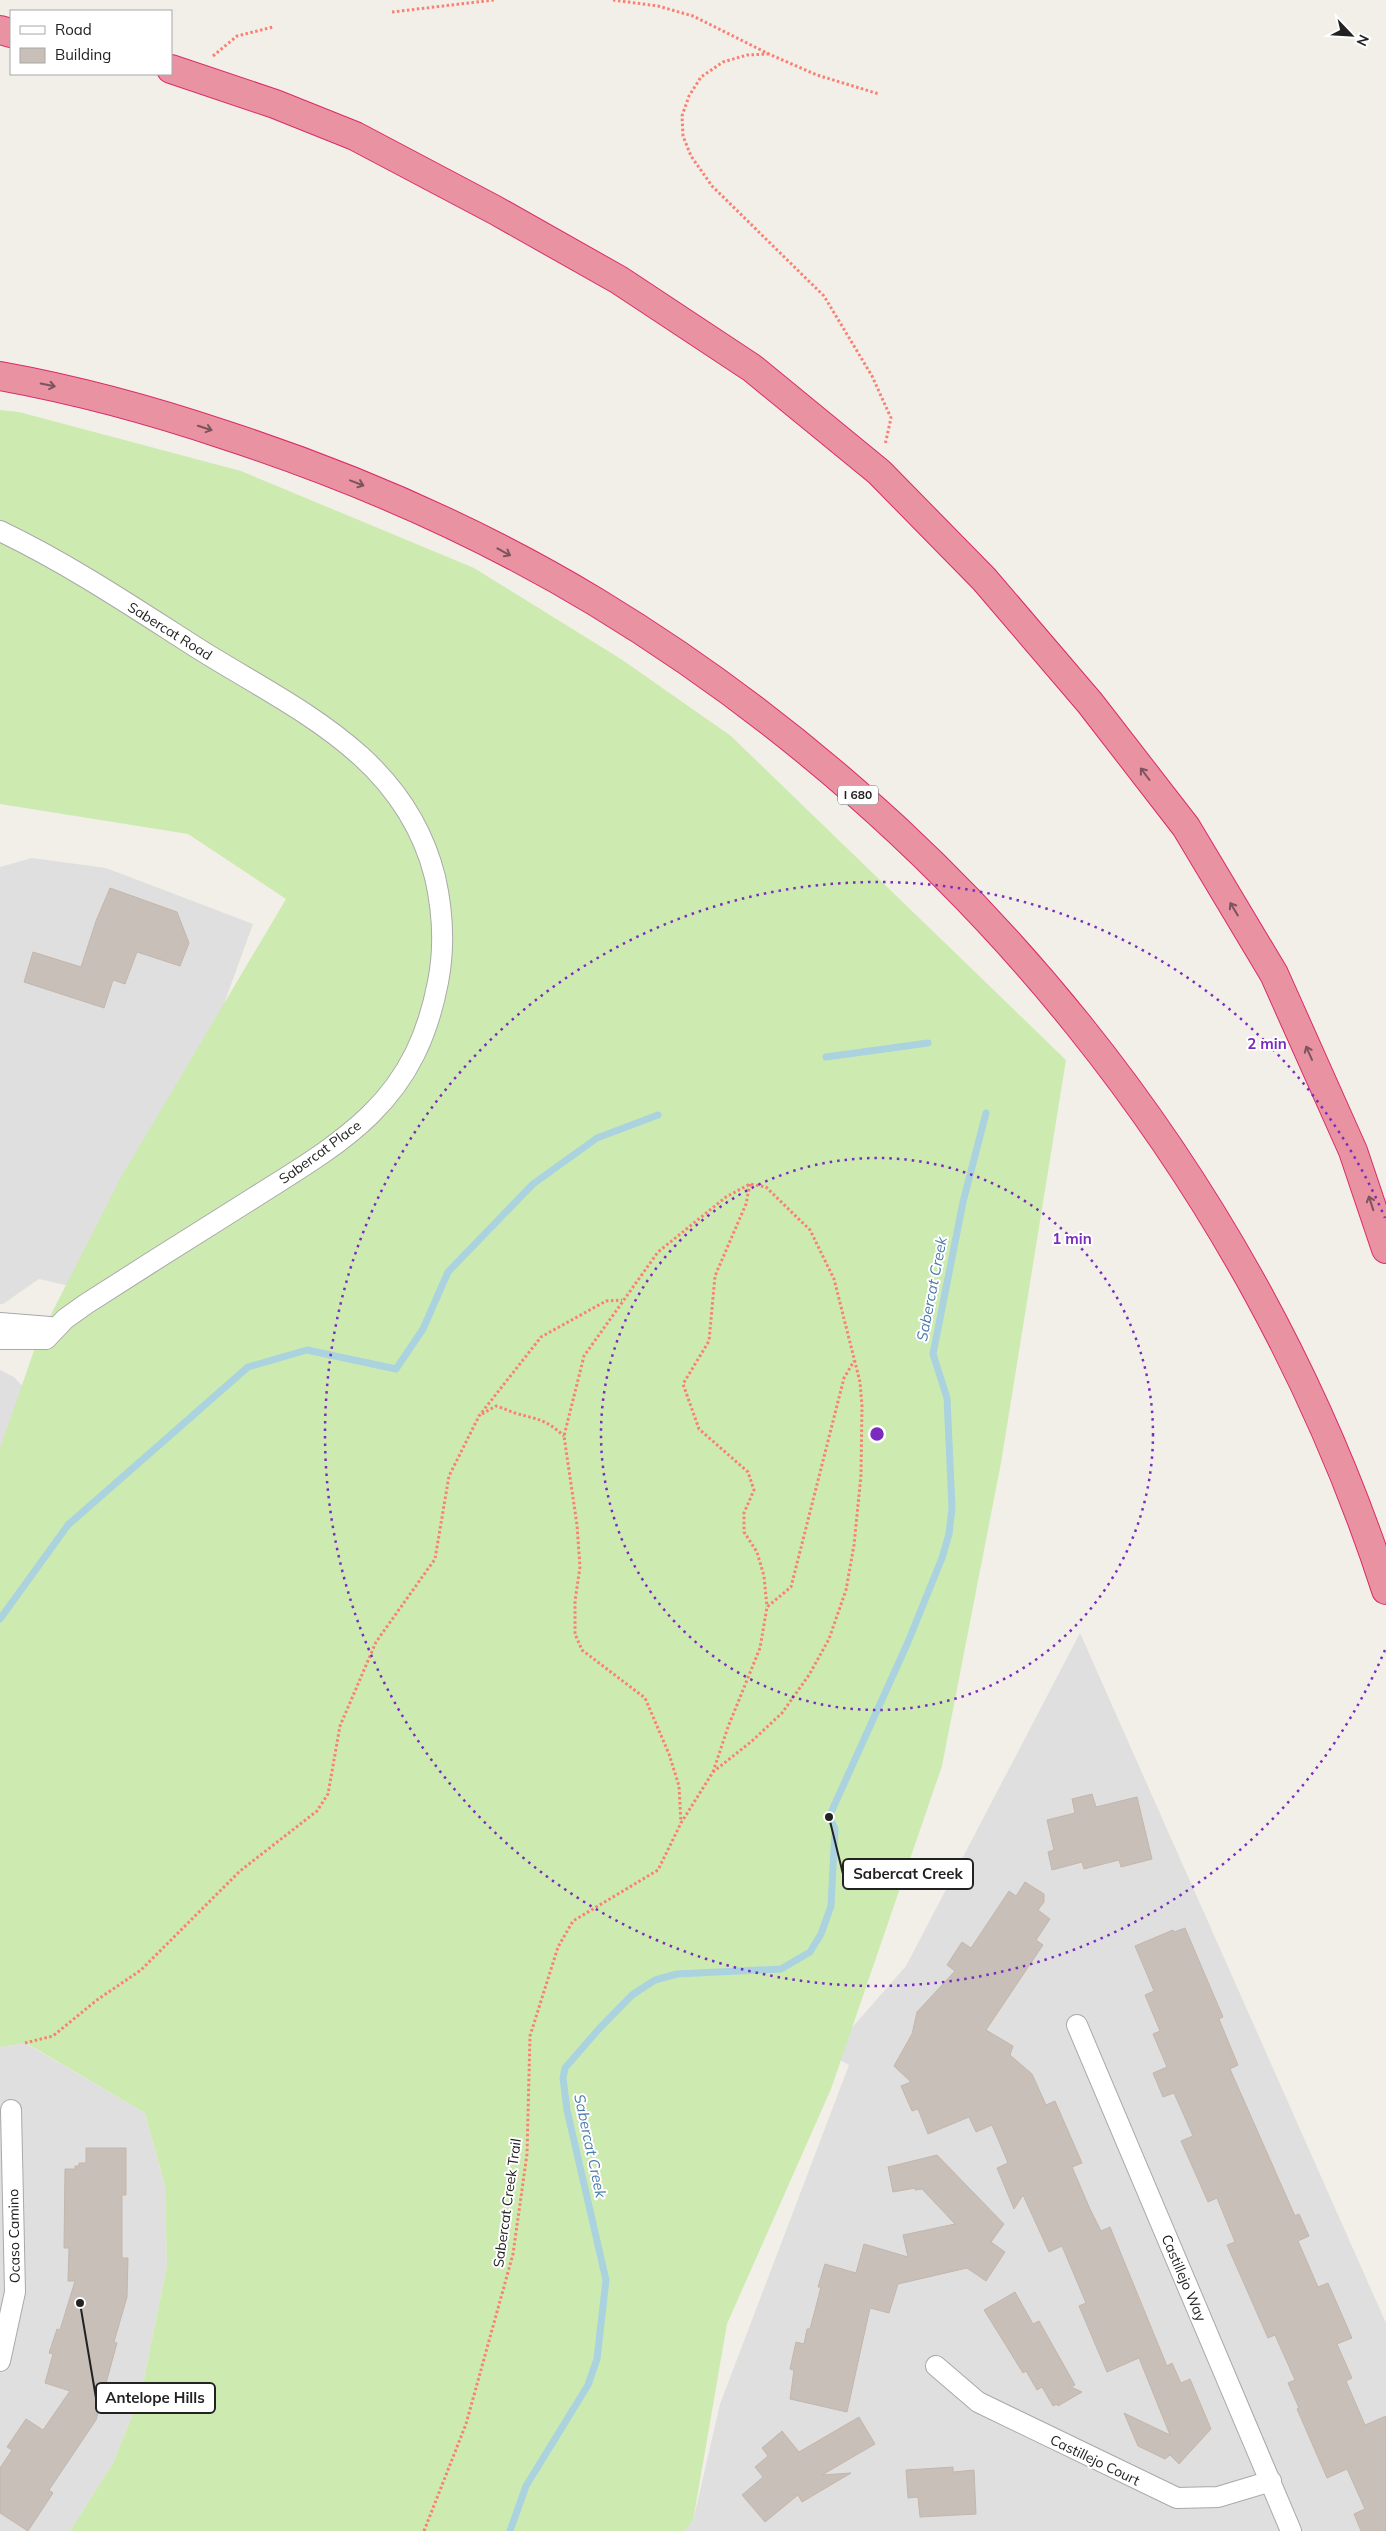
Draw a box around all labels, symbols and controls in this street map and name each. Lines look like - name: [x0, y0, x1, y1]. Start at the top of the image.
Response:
- legend: [10, 10, 172, 75]
- north arrow: [1326, 10, 1376, 60]
- text: Road: [55, 20, 92, 39]
- text: N: [1352, 32, 1373, 49]
- text: Building: [55, 45, 111, 64]
- one-way arrow: [39, 381, 55, 390]
- one-way arrow: [196, 423, 212, 433]
- one-way arrow: [349, 479, 364, 488]
- one-way arrow: [497, 547, 512, 557]
- street label: Sabercat Road: [124, 598, 216, 664]
- one-way arrow: [1139, 768, 1150, 781]
- road number: I 680: [838, 786, 878, 804]
- one-way arrow: [1229, 902, 1239, 916]
- text: 2 min: [1247, 1034, 1287, 1053]
- one-way arrow: [1304, 1046, 1313, 1061]
- street label: Sabercat Place: [275, 1116, 365, 1188]
- one-way arrow: [1365, 1195, 1375, 1211]
- text: 1 min: [1052, 1229, 1092, 1248]
- water label: Sabercat Creek: [912, 1234, 951, 1343]
- centre of rings: [868, 1425, 886, 1443]
- callout: Sabercat Creek: [843, 1859, 973, 1889]
- text: Sabercat Creek: [853, 1864, 964, 1883]
- water label: Sabercat Creek: [570, 2092, 611, 2201]
- street label: Sabercat Creek Trail: [489, 2137, 525, 2269]
- street label: Ocaso Camino: [4, 2189, 24, 2283]
- street label: Castillejo Way: [1158, 2232, 1211, 2325]
- callout: Antelope Hills: [96, 2383, 215, 2413]
- text: Antelope Hills: [105, 2388, 205, 2407]
- street label: Castillejo Court: [1047, 2431, 1143, 2490]

